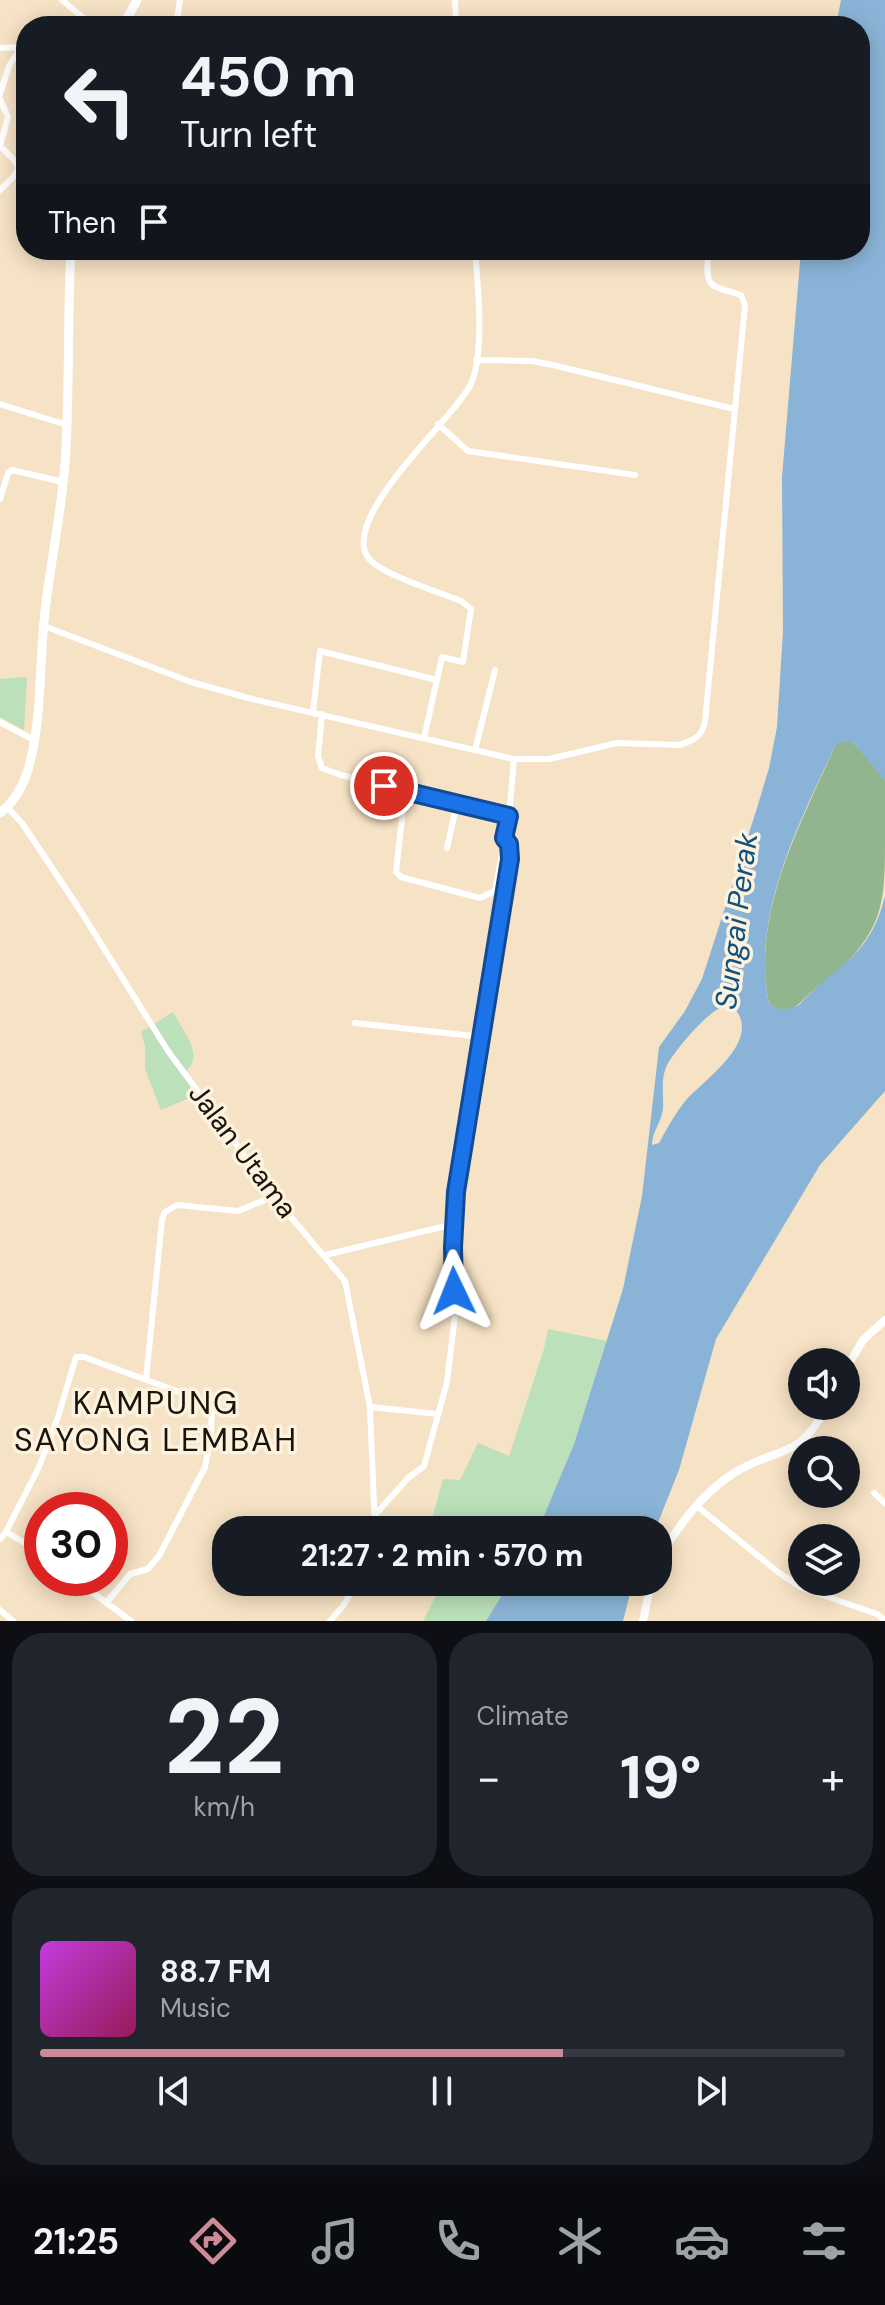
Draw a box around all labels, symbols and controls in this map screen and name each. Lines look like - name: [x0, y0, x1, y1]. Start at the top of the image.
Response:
- text: 450 m: [180, 40, 357, 113]
- icon: left: [48, 48, 152, 152]
- text: Turn left: [180, 111, 317, 158]
- icon: arrive: [132, 200, 176, 244]
- text: Then: [48, 203, 116, 242]
- pin: [350, 752, 418, 820]
- icon: arrive: [362, 764, 406, 808]
- water label: Sungai Perak: [706, 830, 766, 1012]
- street label: Jalan Utama: [180, 1076, 306, 1226]
- position arrow: [412, 1249, 496, 1333]
- map controls: [788, 1348, 860, 1596]
- button: sound: [788, 1348, 860, 1420]
- district label: KAMPUNG SAYONG LEMBAH: [14, 1382, 298, 1461]
- button: search: [788, 1436, 860, 1508]
- speed limit sign: 30: [24, 1492, 128, 1596]
- button: layers: [788, 1524, 860, 1596]
- text: 21:27 · 2 min · 570 m: [301, 1536, 583, 1575]
- text: 22: [164, 1670, 284, 1805]
- text: Climate: [477, 1699, 569, 1733]
- text: 19°: [620, 1738, 702, 1817]
- text: −: [477, 1749, 501, 1807]
- text: +: [821, 1749, 845, 1807]
- text: km/h: [194, 1790, 255, 1824]
- text: 88.7 FM: [160, 1952, 271, 1991]
- text: Music: [160, 1991, 231, 2025]
- icon: previous: [152, 2069, 196, 2113]
- icon: pause: [420, 2069, 464, 2113]
- icon: next: [689, 2069, 733, 2113]
- icon: directions: [185, 2213, 241, 2269]
- icon: music: [307, 2213, 363, 2269]
- icon: phone: [430, 2213, 486, 2269]
- icon: climate: [552, 2213, 608, 2269]
- icon: car: [674, 2213, 730, 2269]
- icon: filters: [796, 2213, 852, 2269]
- text: 21:25: [33, 2218, 119, 2265]

